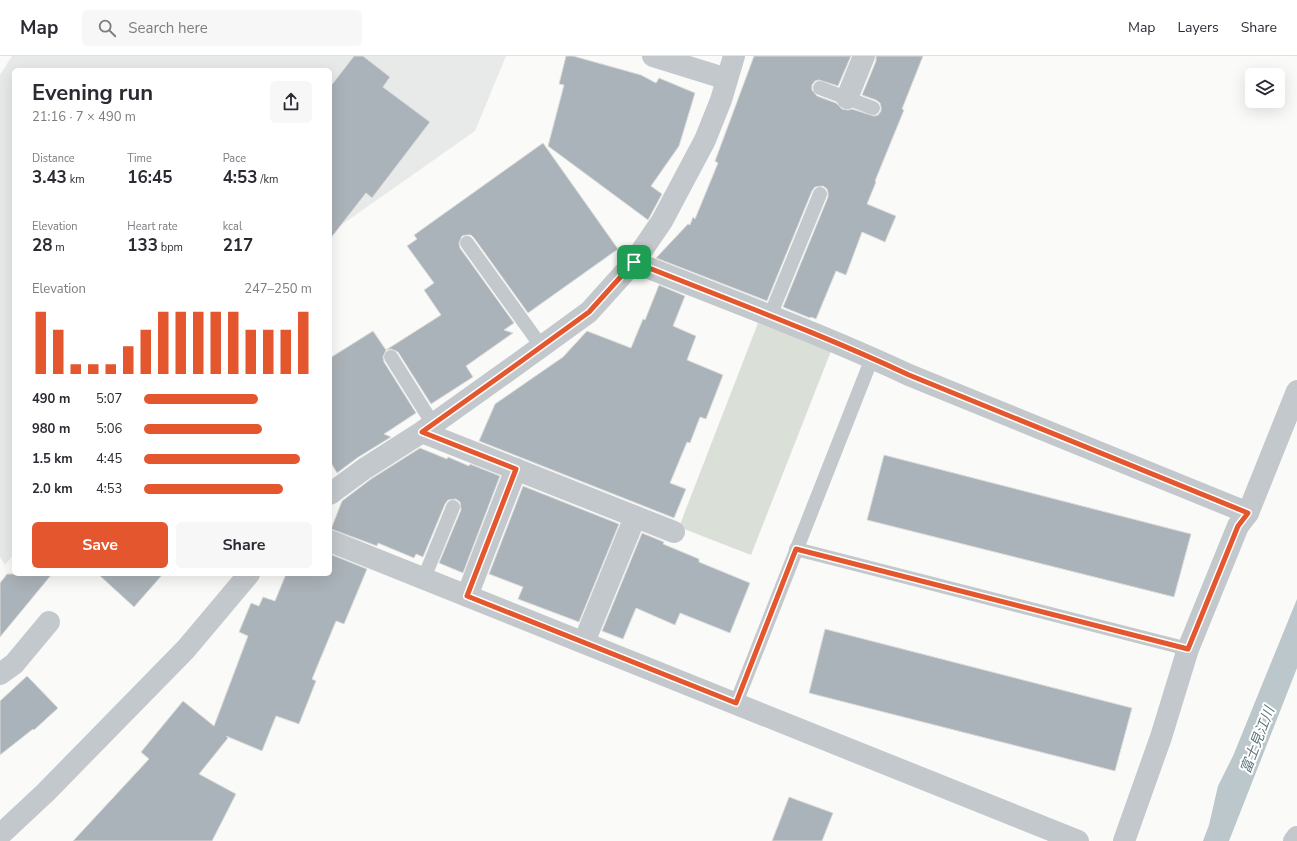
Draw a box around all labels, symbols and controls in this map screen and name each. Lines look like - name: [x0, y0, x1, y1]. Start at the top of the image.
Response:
- search box: [82, 10, 362, 46]
- text: Map: [20, 15, 58, 41]
- icon: search: [96, 17, 118, 39]
- text: Search here: [128, 18, 208, 38]
- text: Map: [1128, 18, 1155, 37]
- text: Layers: [1177, 18, 1219, 37]
- text: Share: [1241, 18, 1277, 37]
- map controls: [1245, 68, 1285, 108]
- button: layers: [1245, 68, 1285, 108]
- text: Evening run: [32, 78, 153, 108]
- button: share: [270, 81, 312, 123]
- text: 21:16 · 7 × 490 m: [32, 108, 136, 126]
- text: Distance: [32, 151, 75, 166]
- text: Time: [127, 151, 152, 166]
- text: Pace: [223, 151, 246, 166]
- text: 3.43: [32, 166, 67, 189]
- text: 16:45: [127, 166, 172, 189]
- text: 4:53: [223, 166, 257, 189]
- text: km: [67, 172, 85, 187]
- text: /km: [257, 172, 278, 187]
- text: Elevation: [32, 219, 78, 234]
- text: Heart rate: [127, 219, 178, 234]
- text: kcal: [223, 219, 242, 234]
- text: 28: [32, 234, 52, 257]
- text: 133: [127, 234, 158, 257]
- text: 217: [223, 234, 253, 257]
- text: m: [52, 240, 65, 255]
- text: bpm: [158, 240, 183, 255]
- pin: [617, 245, 651, 279]
- icon: arrive: [623, 251, 645, 273]
- text: Elevation: [32, 280, 86, 298]
- text: 247–250 m: [244, 280, 312, 298]
- text: 490 m: [32, 390, 70, 408]
- text: 5:07: [96, 390, 122, 408]
- text: 980 m: [32, 420, 70, 438]
- text: 5:06: [96, 420, 122, 438]
- text: 1.5 km: [32, 450, 73, 468]
- text: 4:45: [96, 450, 122, 468]
- text: 2.0 km: [32, 480, 73, 498]
- text: 4:53: [96, 480, 122, 498]
- button: Save: [32, 522, 168, 568]
- button: Share: [176, 522, 312, 568]
- water label: 富士見江川: [1236, 702, 1280, 776]

